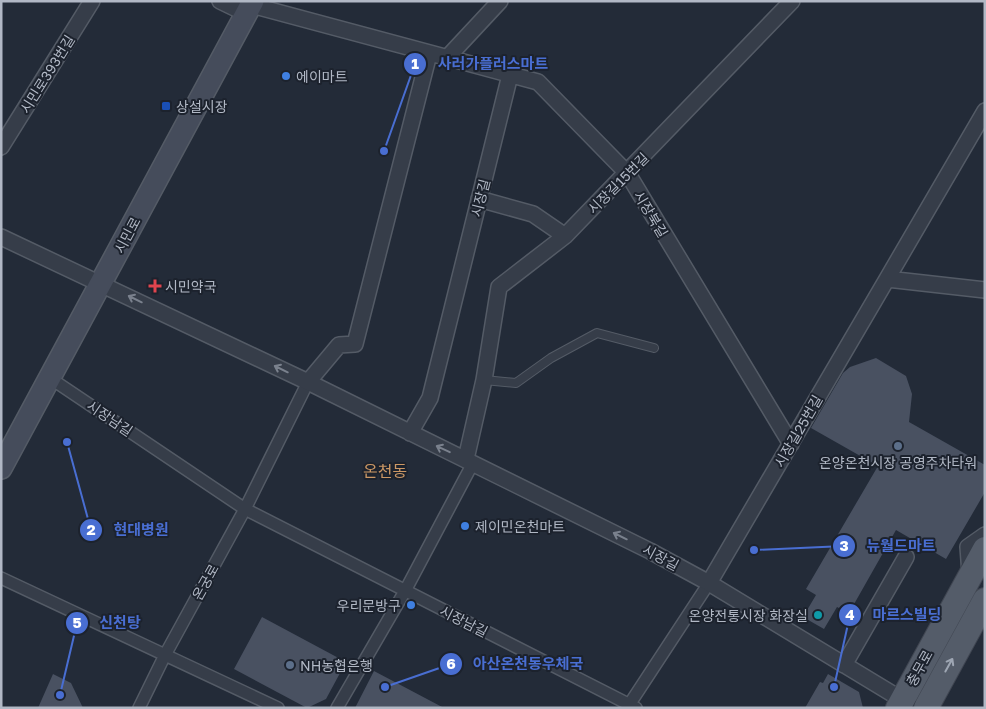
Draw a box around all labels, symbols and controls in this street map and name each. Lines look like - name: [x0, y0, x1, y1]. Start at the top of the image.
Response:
- street label: 시민로393번길: [16, 32, 78, 116]
- callout: 사러가플러스마트: [402, 49, 558, 79]
- text: 1: [411, 54, 419, 72]
- text: 사러가플러스마트: [438, 54, 548, 72]
- place label: 에이마트: [296, 68, 348, 85]
- marker: 에이마트: [280, 70, 292, 82]
- place label: 상설시장: [176, 98, 228, 115]
- marker: 상설시장: [160, 100, 172, 112]
- street label: 시장길15번길: [584, 149, 652, 217]
- street label: 시장길: [467, 177, 493, 219]
- street label: 시장북길: [630, 188, 672, 240]
- street label: 시민로: [110, 214, 144, 256]
- place label: 시민약국: [165, 278, 217, 295]
- marker: 시민약국: [149, 280, 161, 292]
- one-way arrow: [127, 294, 142, 304]
- one-way arrow: [274, 364, 289, 374]
- street label: 시장길25번길: [770, 392, 826, 470]
- street label: 시장남길: [84, 397, 136, 439]
- marker: 온양온천시장 공영주차타워: [892, 440, 904, 452]
- one-way arrow: [436, 443, 451, 453]
- place label: 온양온천시장 공영주차타워: [819, 454, 977, 471]
- district label: 온천동: [363, 461, 407, 481]
- callout: 현대병원: [79, 515, 179, 545]
- place label: 제이민온천마트: [475, 518, 565, 535]
- text: 2: [86, 520, 96, 538]
- text: 현대병원: [113, 520, 169, 538]
- marker: 제이민온천마트: [459, 520, 471, 532]
- one-way arrow: [613, 531, 628, 540]
- callout: 뉴월드마트: [832, 531, 946, 561]
- text: 3: [839, 536, 849, 554]
- text: 뉴월드마트: [866, 536, 936, 554]
- street label: 시장길: [640, 540, 682, 574]
- street label: 온궁로: [188, 561, 222, 603]
- place label: 우리문방구: [337, 597, 401, 614]
- marker: 우리문방구: [405, 599, 417, 611]
- callout: 마르스빌딩: [837, 600, 951, 630]
- street label: 시장남길: [437, 602, 491, 640]
- text: 4: [845, 605, 855, 623]
- text: 마르스빌딩: [872, 605, 942, 623]
- place label: 온양전통시장 화장실: [689, 607, 808, 624]
- callout: 신천탕: [65, 608, 151, 638]
- marker: 온양전통시장 화장실: [812, 609, 824, 621]
- text: 5: [72, 613, 82, 631]
- text: 신천탕: [99, 613, 141, 631]
- street label: 충무로: [902, 647, 936, 689]
- callout: 아산온천동우체국: [438, 649, 593, 679]
- text: 6: [446, 654, 456, 672]
- text: 아산온천동우체국: [473, 654, 583, 672]
- place label: NH농협은행: [300, 657, 373, 674]
- one-way arrow: [945, 658, 954, 673]
- marker: NH농협은행: [284, 659, 296, 671]

